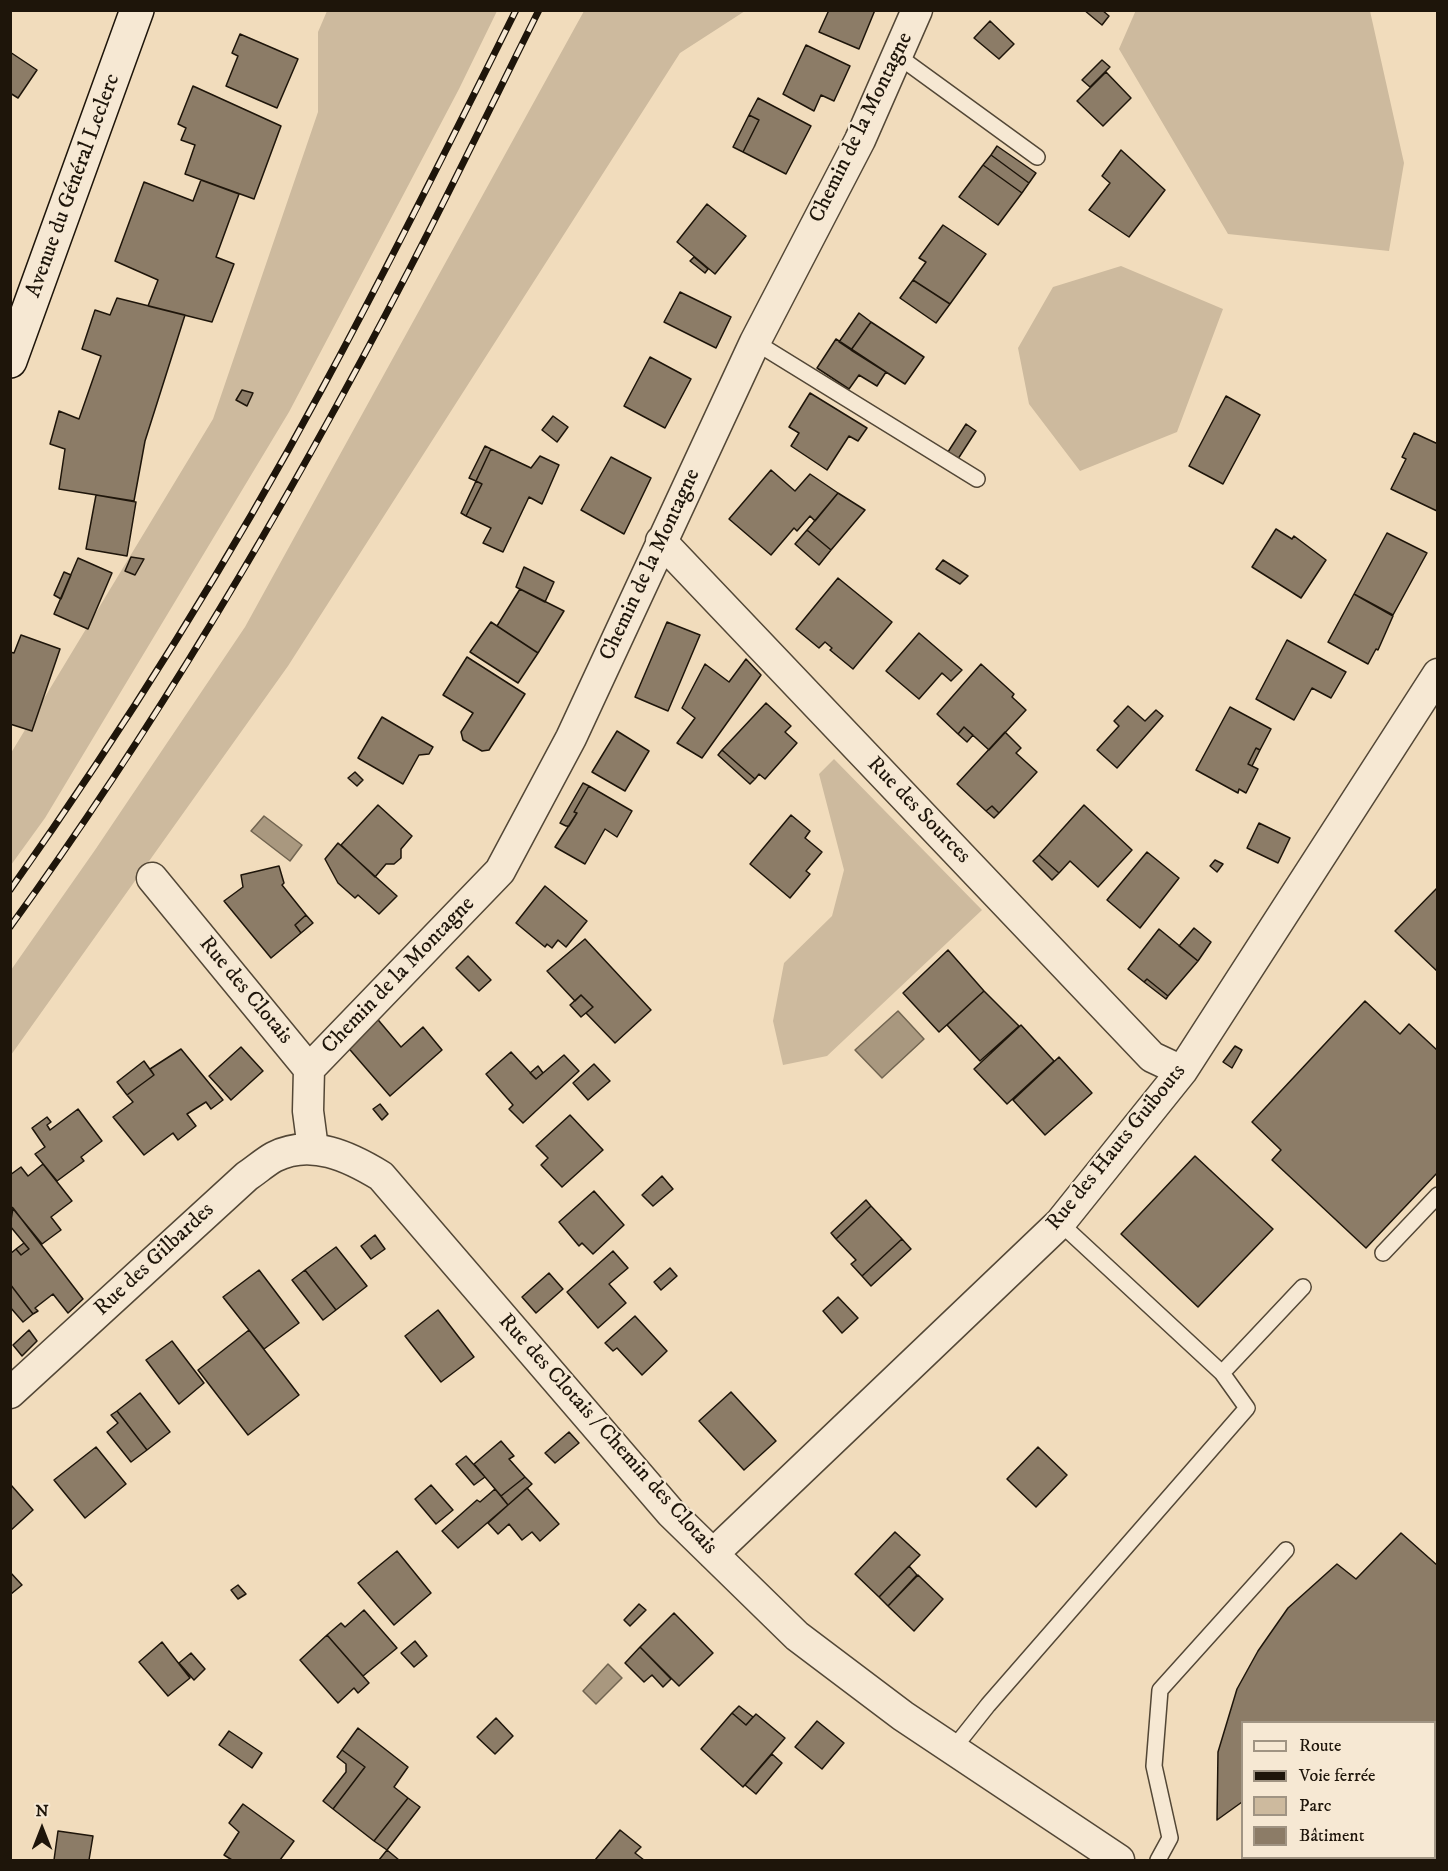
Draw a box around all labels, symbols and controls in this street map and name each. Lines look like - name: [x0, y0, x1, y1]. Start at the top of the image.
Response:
- street label: Chemin de la Montagne: [804, 28, 920, 228]
- street label: Avenue du Général Leclerc: [21, 71, 127, 301]
- street label: Chemin de la Montagne: [595, 465, 707, 665]
- street label: Rue des Sources: [861, 752, 975, 870]
- street label: Chemin de la Montagne: [317, 892, 481, 1060]
- street label: Rue des Clotais: [192, 932, 298, 1050]
- street label: Rue des Hauts Guibouts: [1042, 1059, 1192, 1237]
- street label: Rue des Gilbardes: [90, 1198, 220, 1322]
- street label: Rue des Clotais / Chemin des Clotais: [492, 1309, 722, 1561]
- legend: [1241, 1721, 1436, 1859]
- text: Route: [1299, 1735, 1342, 1757]
- text: Voie ferrée: [1299, 1765, 1376, 1787]
- text: Parc: [1299, 1795, 1331, 1817]
- north arrow: [12, 1799, 72, 1859]
- text: N: [35, 1801, 49, 1821]
- text: Bâtiment: [1299, 1825, 1364, 1847]

